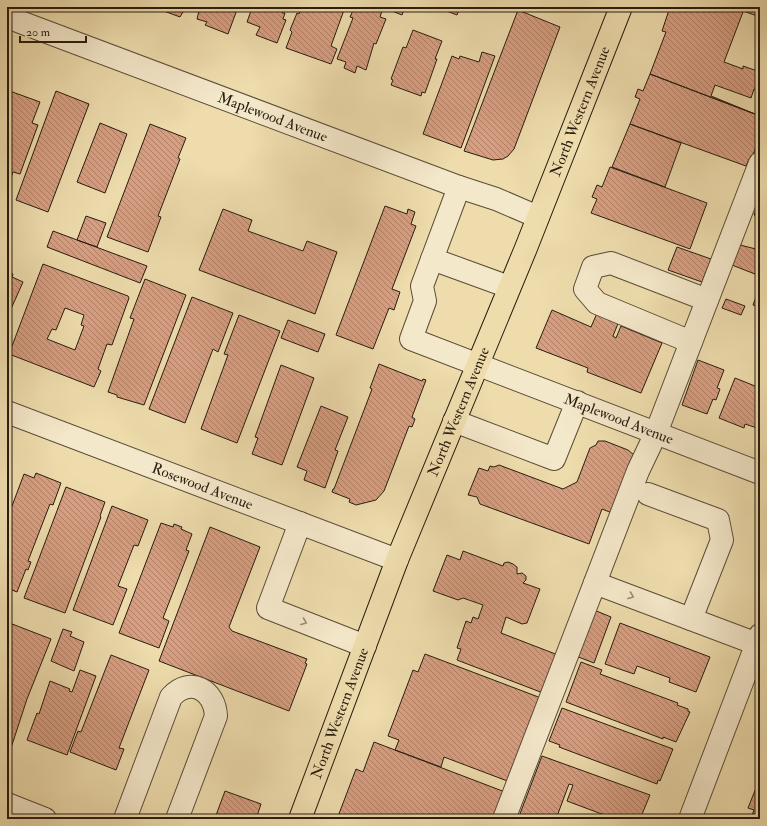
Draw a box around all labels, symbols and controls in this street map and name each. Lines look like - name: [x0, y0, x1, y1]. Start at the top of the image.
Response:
- scale bar: [20, 18, 86, 44]
- text: 20 m: [26, 25, 51, 40]
- street label: North Western Avenue: [546, 44, 615, 179]
- street label: Maplewood Avenue: [215, 88, 330, 147]
- street label: North Western Avenue: [424, 344, 494, 479]
- street label: Maplewood Avenue: [561, 390, 676, 449]
- street label: Rosewood Avenue: [149, 459, 256, 514]
- one-way arrow: [628, 592, 635, 600]
- one-way arrow: [301, 618, 308, 626]
- street label: North Western Avenue: [307, 645, 373, 781]

